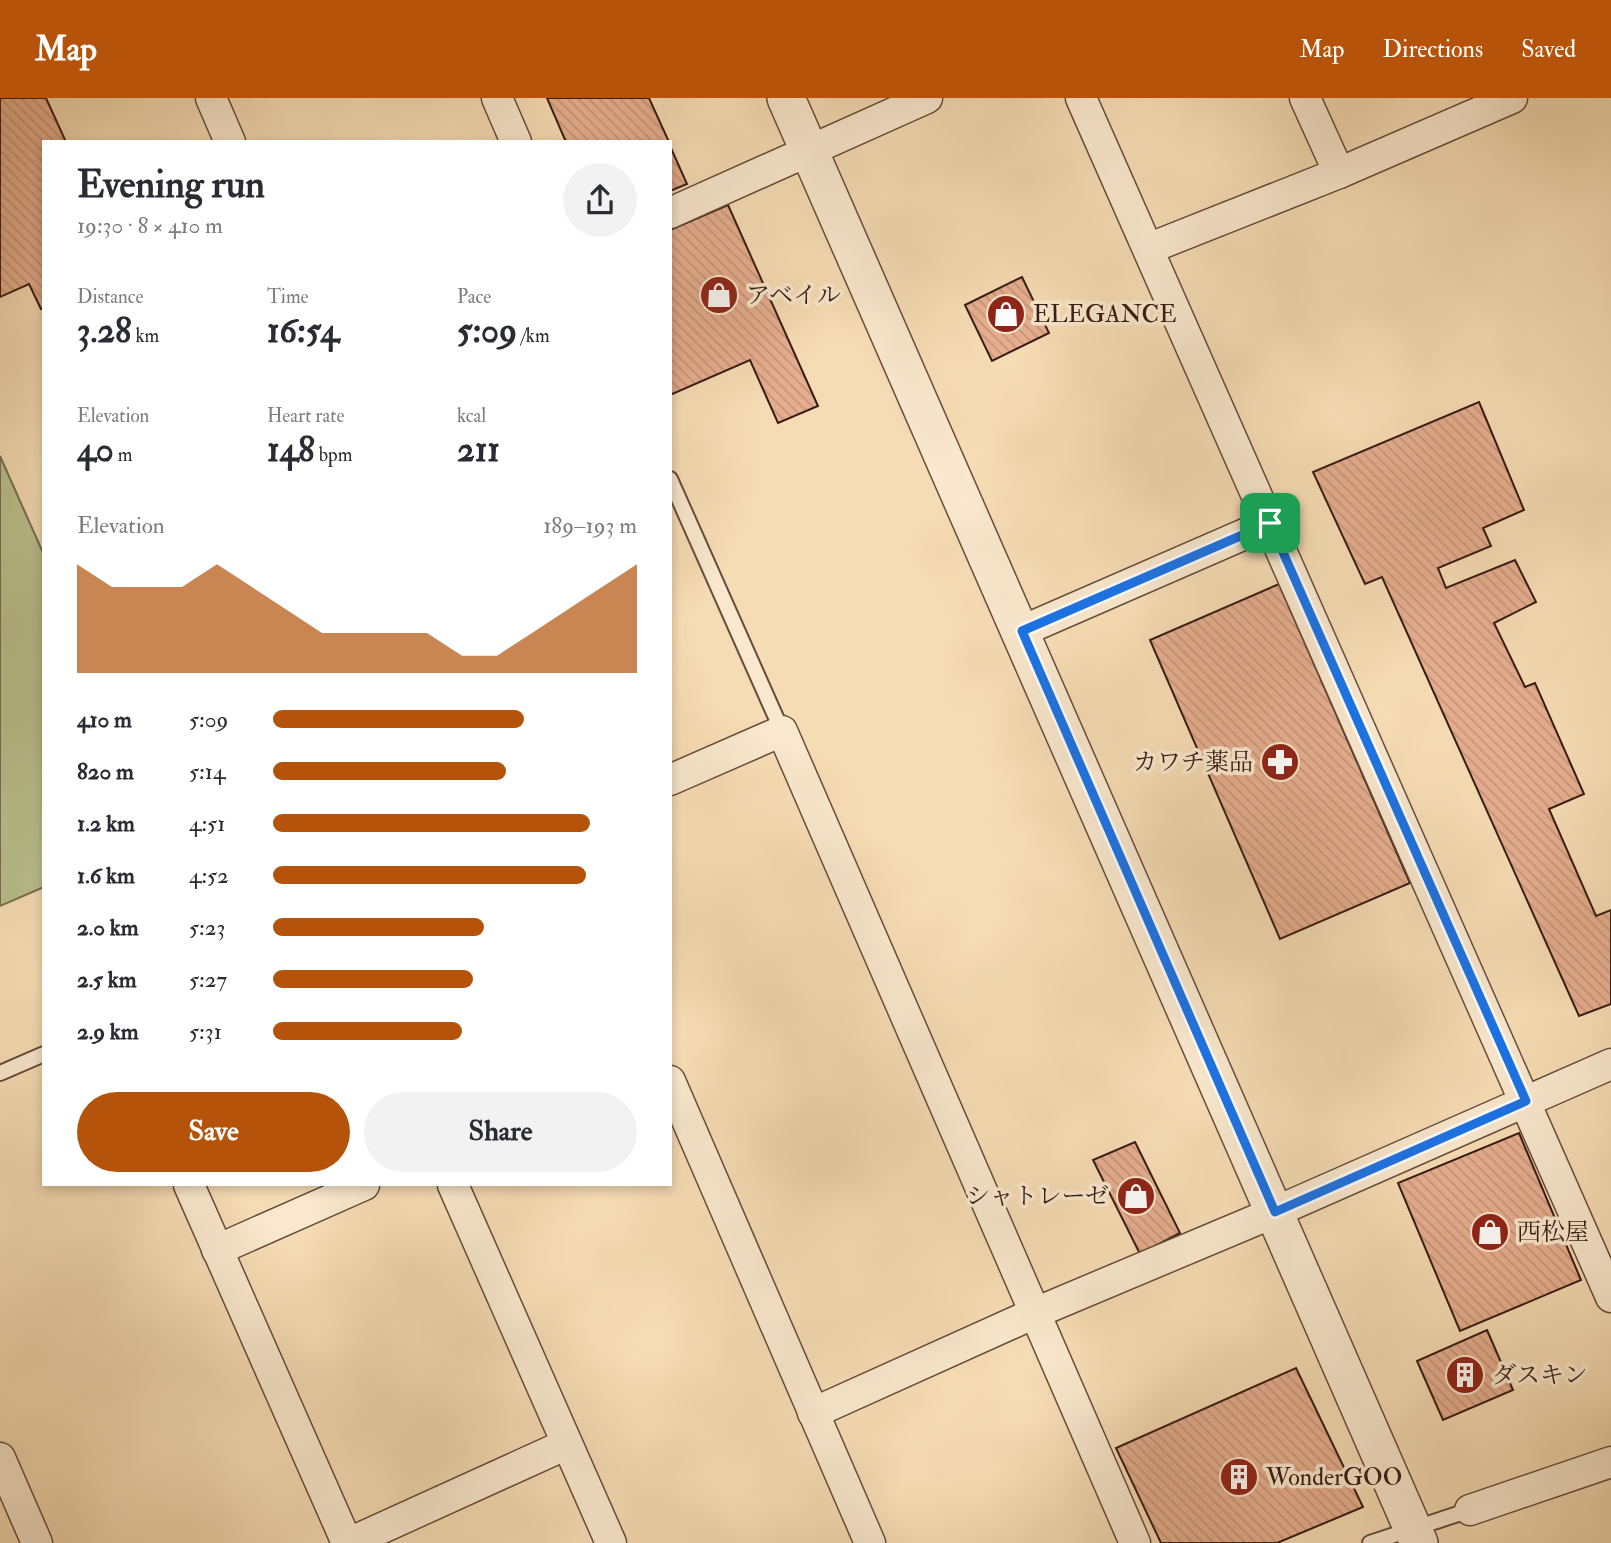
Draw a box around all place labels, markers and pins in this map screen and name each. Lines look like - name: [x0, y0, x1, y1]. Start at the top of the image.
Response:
- shop icon: アベイル: [698, 274, 740, 316]
- place label: アベイル: [746, 280, 841, 311]
- shop icon: ELEGANCE: [985, 293, 1027, 335]
- place label: ELEGANCE: [1033, 299, 1176, 330]
- pin: [1240, 493, 1300, 553]
- pharmacy icon: カワチ薬品: [1259, 741, 1301, 783]
- place label: カワチ薬品: [1133, 747, 1253, 778]
- shop icon: シャトレーゼ: [1115, 1175, 1157, 1217]
- place label: シャトレーゼ: [966, 1181, 1109, 1212]
- shop icon: 西松屋: [1469, 1211, 1511, 1253]
- place label: 西松屋: [1517, 1217, 1589, 1248]
- building icon: ダスキン: [1444, 1354, 1486, 1396]
- place label: ダスキン: [1492, 1360, 1588, 1391]
- building icon: WonderGOO: [1218, 1456, 1260, 1498]
- place label: WonderGOO: [1265, 1462, 1402, 1493]

